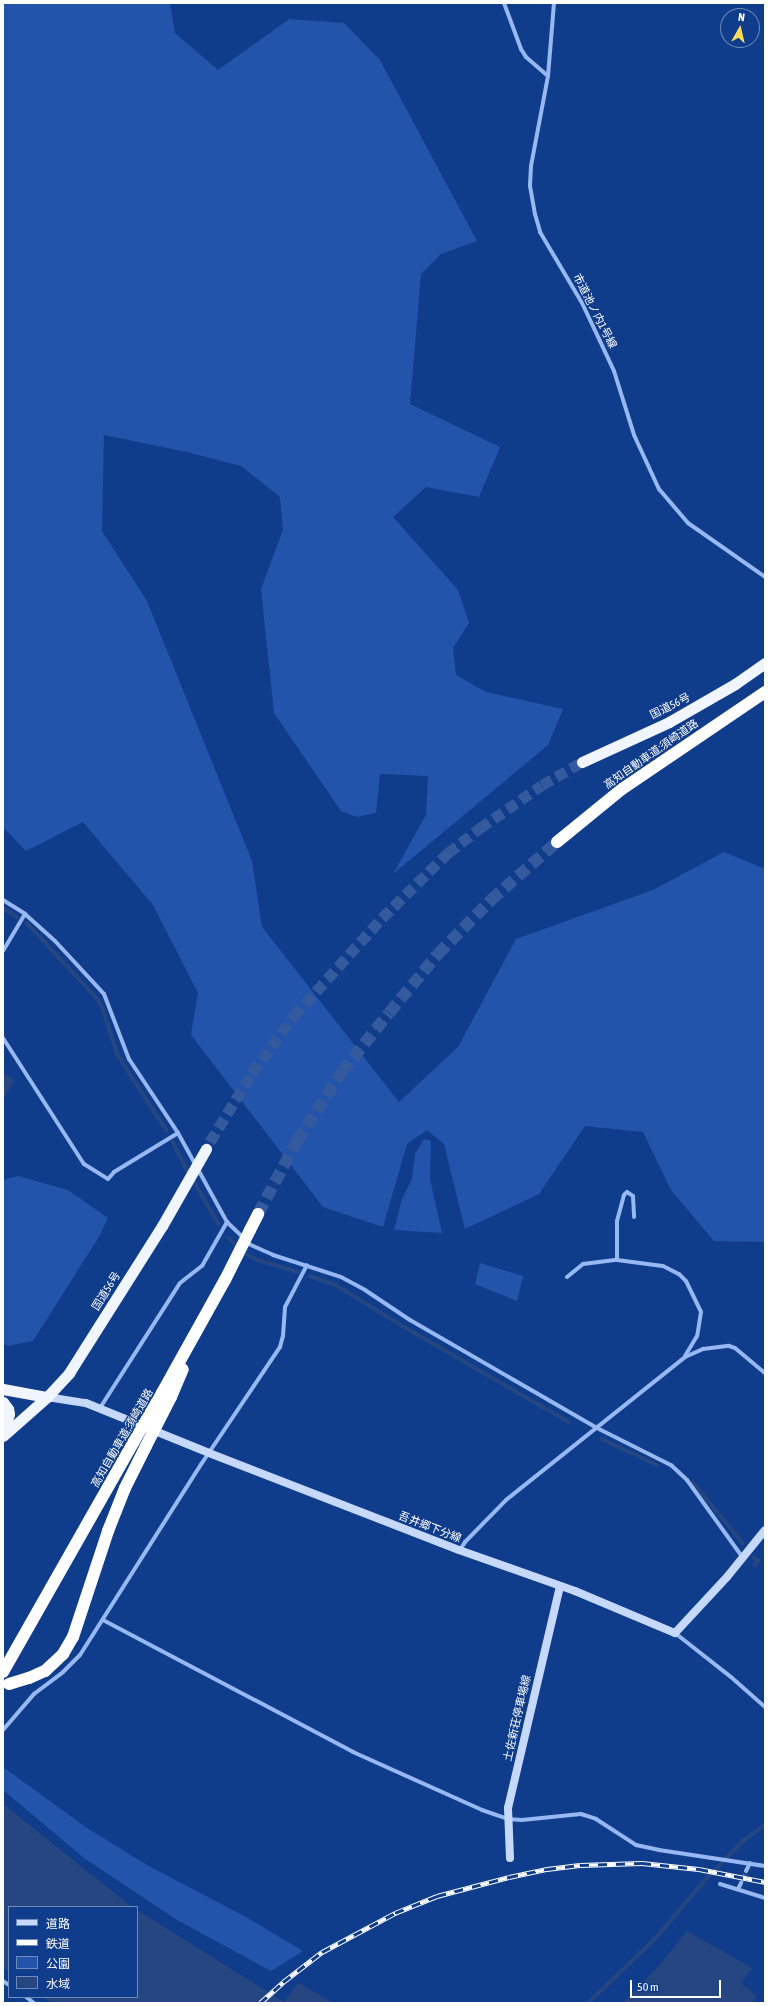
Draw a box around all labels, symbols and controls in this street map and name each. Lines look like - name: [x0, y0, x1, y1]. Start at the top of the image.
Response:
- north arrow: [720, 8, 760, 48]
- text: N: [737, 11, 746, 24]
- street label: 市道池ノ内1号線: [570, 271, 620, 351]
- street label: 国道56号: [648, 690, 692, 722]
- street label: 高知自動車道;須崎道路: [601, 716, 701, 792]
- street label: 国道56号: [89, 1269, 123, 1313]
- street label: 高知自動車道;須崎道路: [88, 1386, 156, 1490]
- street label: 吾井郷下分線: [397, 1509, 463, 1545]
- street label: 土佐新荘停車場線: [501, 1674, 533, 1762]
- legend: [8, 1906, 138, 1998]
- text: 道路: [46, 1917, 70, 1931]
- text: 鉄道: [46, 1937, 70, 1951]
- text: 公園: [46, 1957, 70, 1971]
- scale bar: [632, 1972, 723, 1998]
- text: 水域: [46, 1977, 70, 1991]
- text: 50 m: [637, 1980, 659, 1994]

